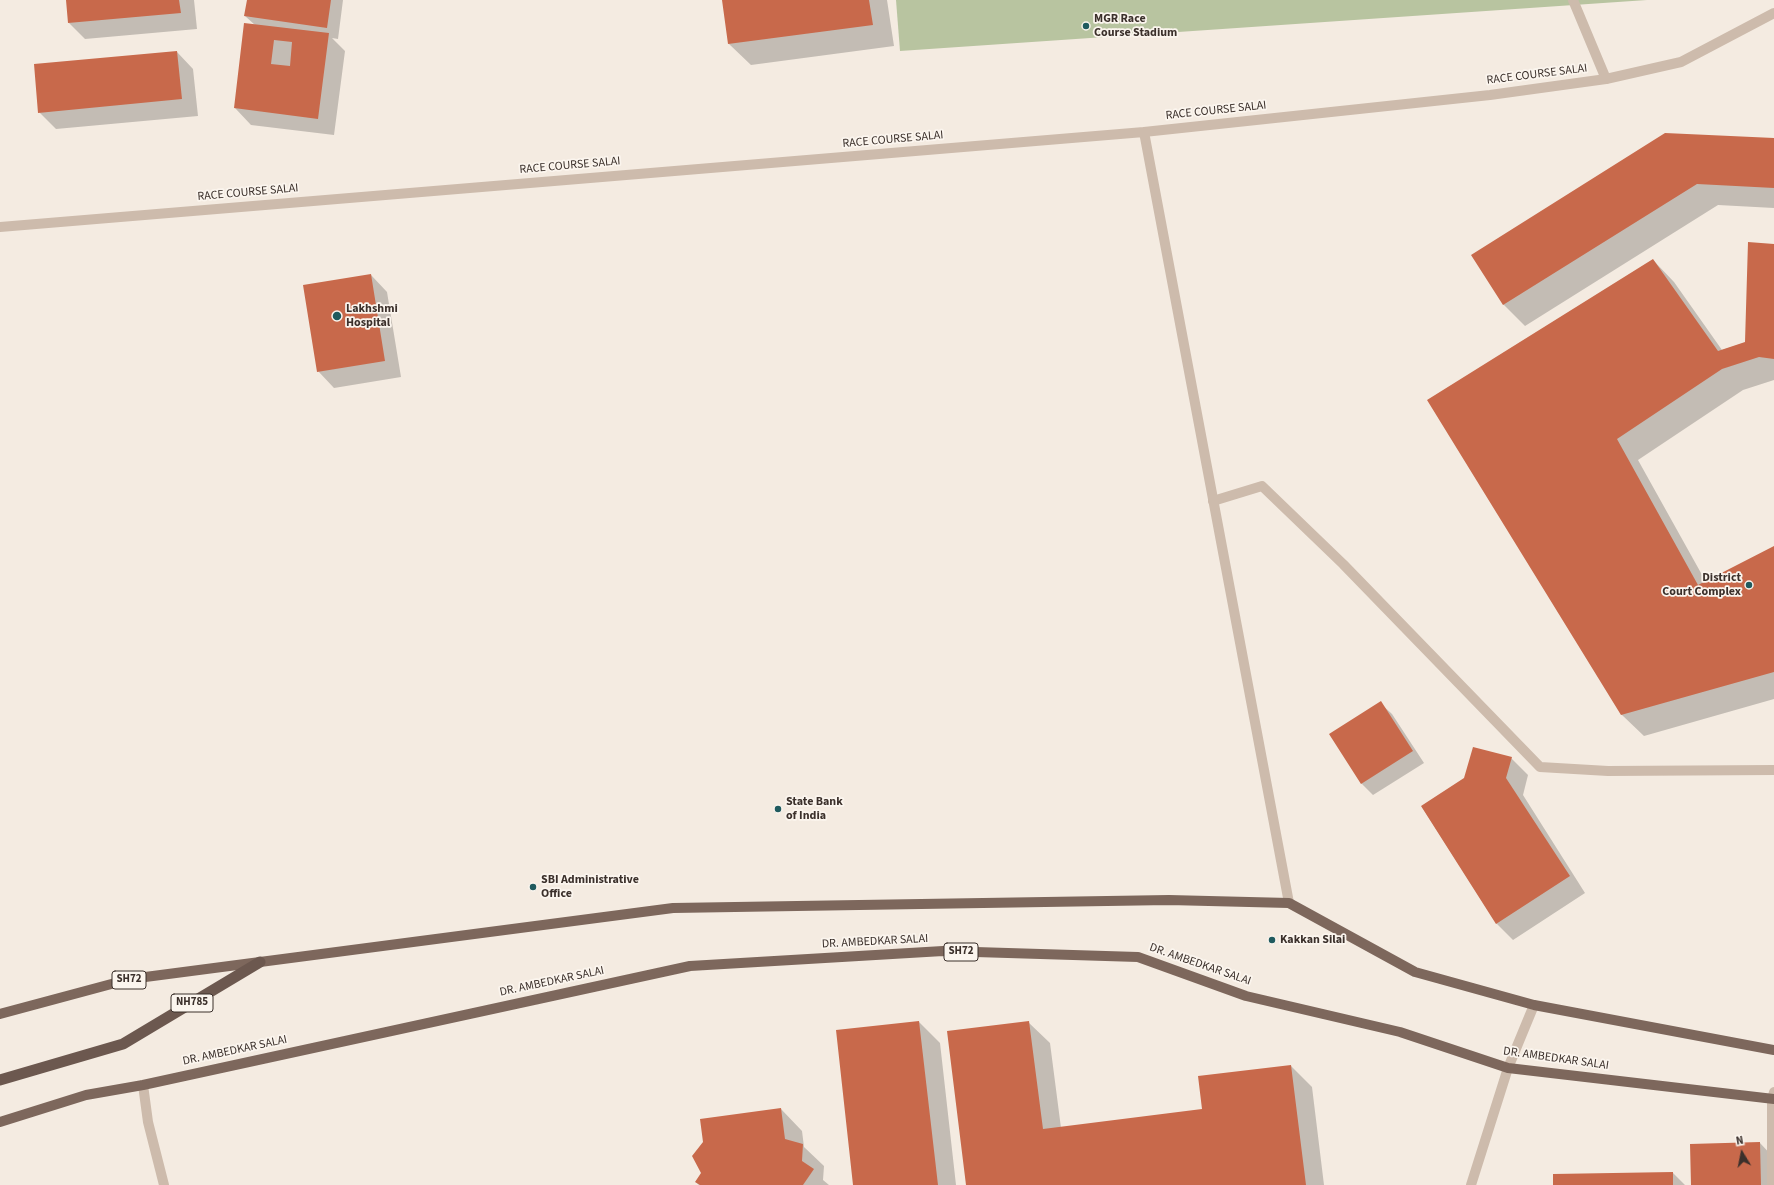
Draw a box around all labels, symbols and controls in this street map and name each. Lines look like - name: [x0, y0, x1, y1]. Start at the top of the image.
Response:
- place label: MGR Race Course Stadium: [1094, 12, 1177, 40]
- marker: MGR Race Course Stadium: [1081, 21, 1091, 31]
- street label: RACE COURSE SALAI: [1486, 62, 1588, 88]
- street label: RACE COURSE SALAI: [1165, 99, 1267, 123]
- street label: RACE COURSE SALAI: [842, 128, 944, 152]
- street label: RACE COURSE SALAI: [519, 154, 621, 178]
- street label: RACE COURSE SALAI: [197, 181, 299, 205]
- place label: Lakhshmi Hospital: [346, 302, 398, 330]
- marker: Lakhshmi Hospital: [331, 310, 343, 322]
- place label: District Court Complex: [1662, 571, 1741, 599]
- marker: District Court Complex: [1744, 580, 1754, 590]
- place label: State Bank of India: [786, 795, 843, 823]
- marker: State Bank of India: [773, 804, 783, 814]
- place label: SBI Administrative Office: [541, 873, 639, 901]
- marker: SBI Administrative Office: [528, 882, 538, 892]
- street label: DR. AMBEDKAR SALAI: [821, 932, 929, 952]
- place label: Kakkan Silai: [1280, 933, 1345, 947]
- marker: Kakkan Silai: [1267, 935, 1277, 945]
- street label: DR. AMBEDKAR SALAI: [1147, 941, 1253, 989]
- road number: SH72: [944, 943, 978, 961]
- street label: DR. AMBEDKAR SALAI: [498, 964, 606, 1000]
- road number: SH72: [112, 971, 146, 989]
- road number: NH785: [171, 994, 213, 1012]
- street label: DR. AMBEDKAR SALAI: [181, 1033, 289, 1069]
- street label: DR. AMBEDKAR SALAI: [1502, 1044, 1610, 1074]
- north arrow: [1722, 1133, 1762, 1173]
- text: N: [1735, 1133, 1745, 1149]

